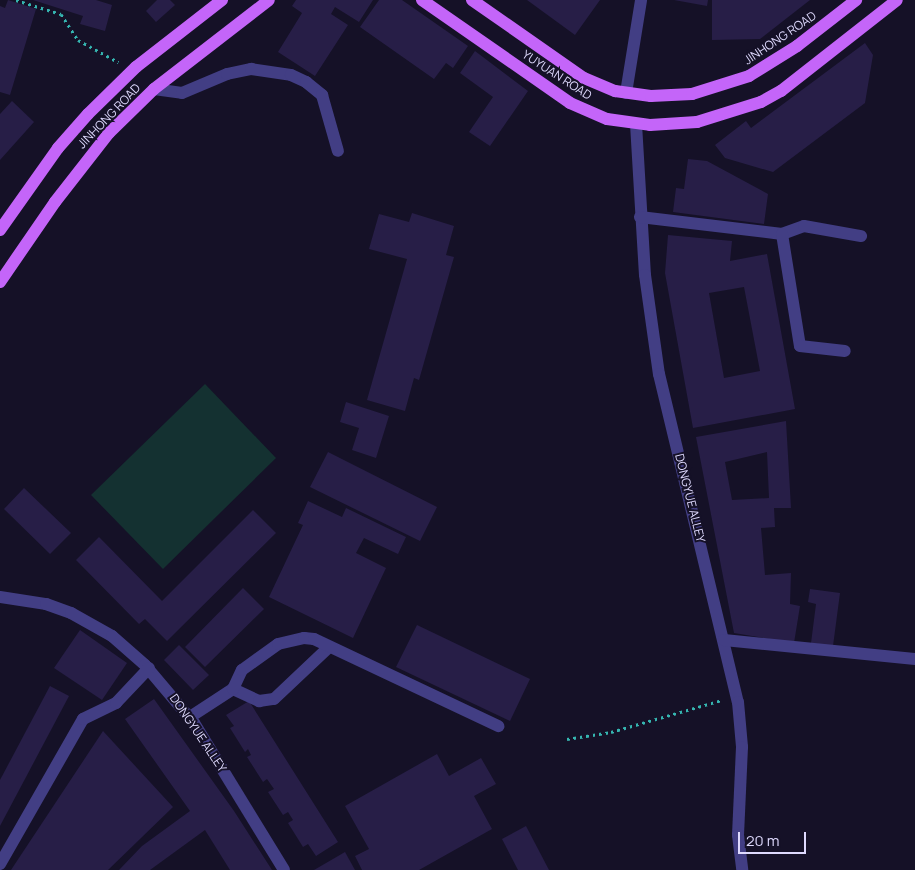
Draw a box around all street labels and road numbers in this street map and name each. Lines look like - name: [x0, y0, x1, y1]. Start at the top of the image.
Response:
- street label: JINHONG ROAD: [741, 8, 819, 68]
- street label: YUYUAN ROAD: [520, 47, 594, 103]
- street label: JINHONG ROAD: [75, 81, 143, 151]
- street label: DONGYUE ALLEY: [672, 452, 708, 544]
- street label: DONGYUE ALLEY: [167, 691, 229, 775]

